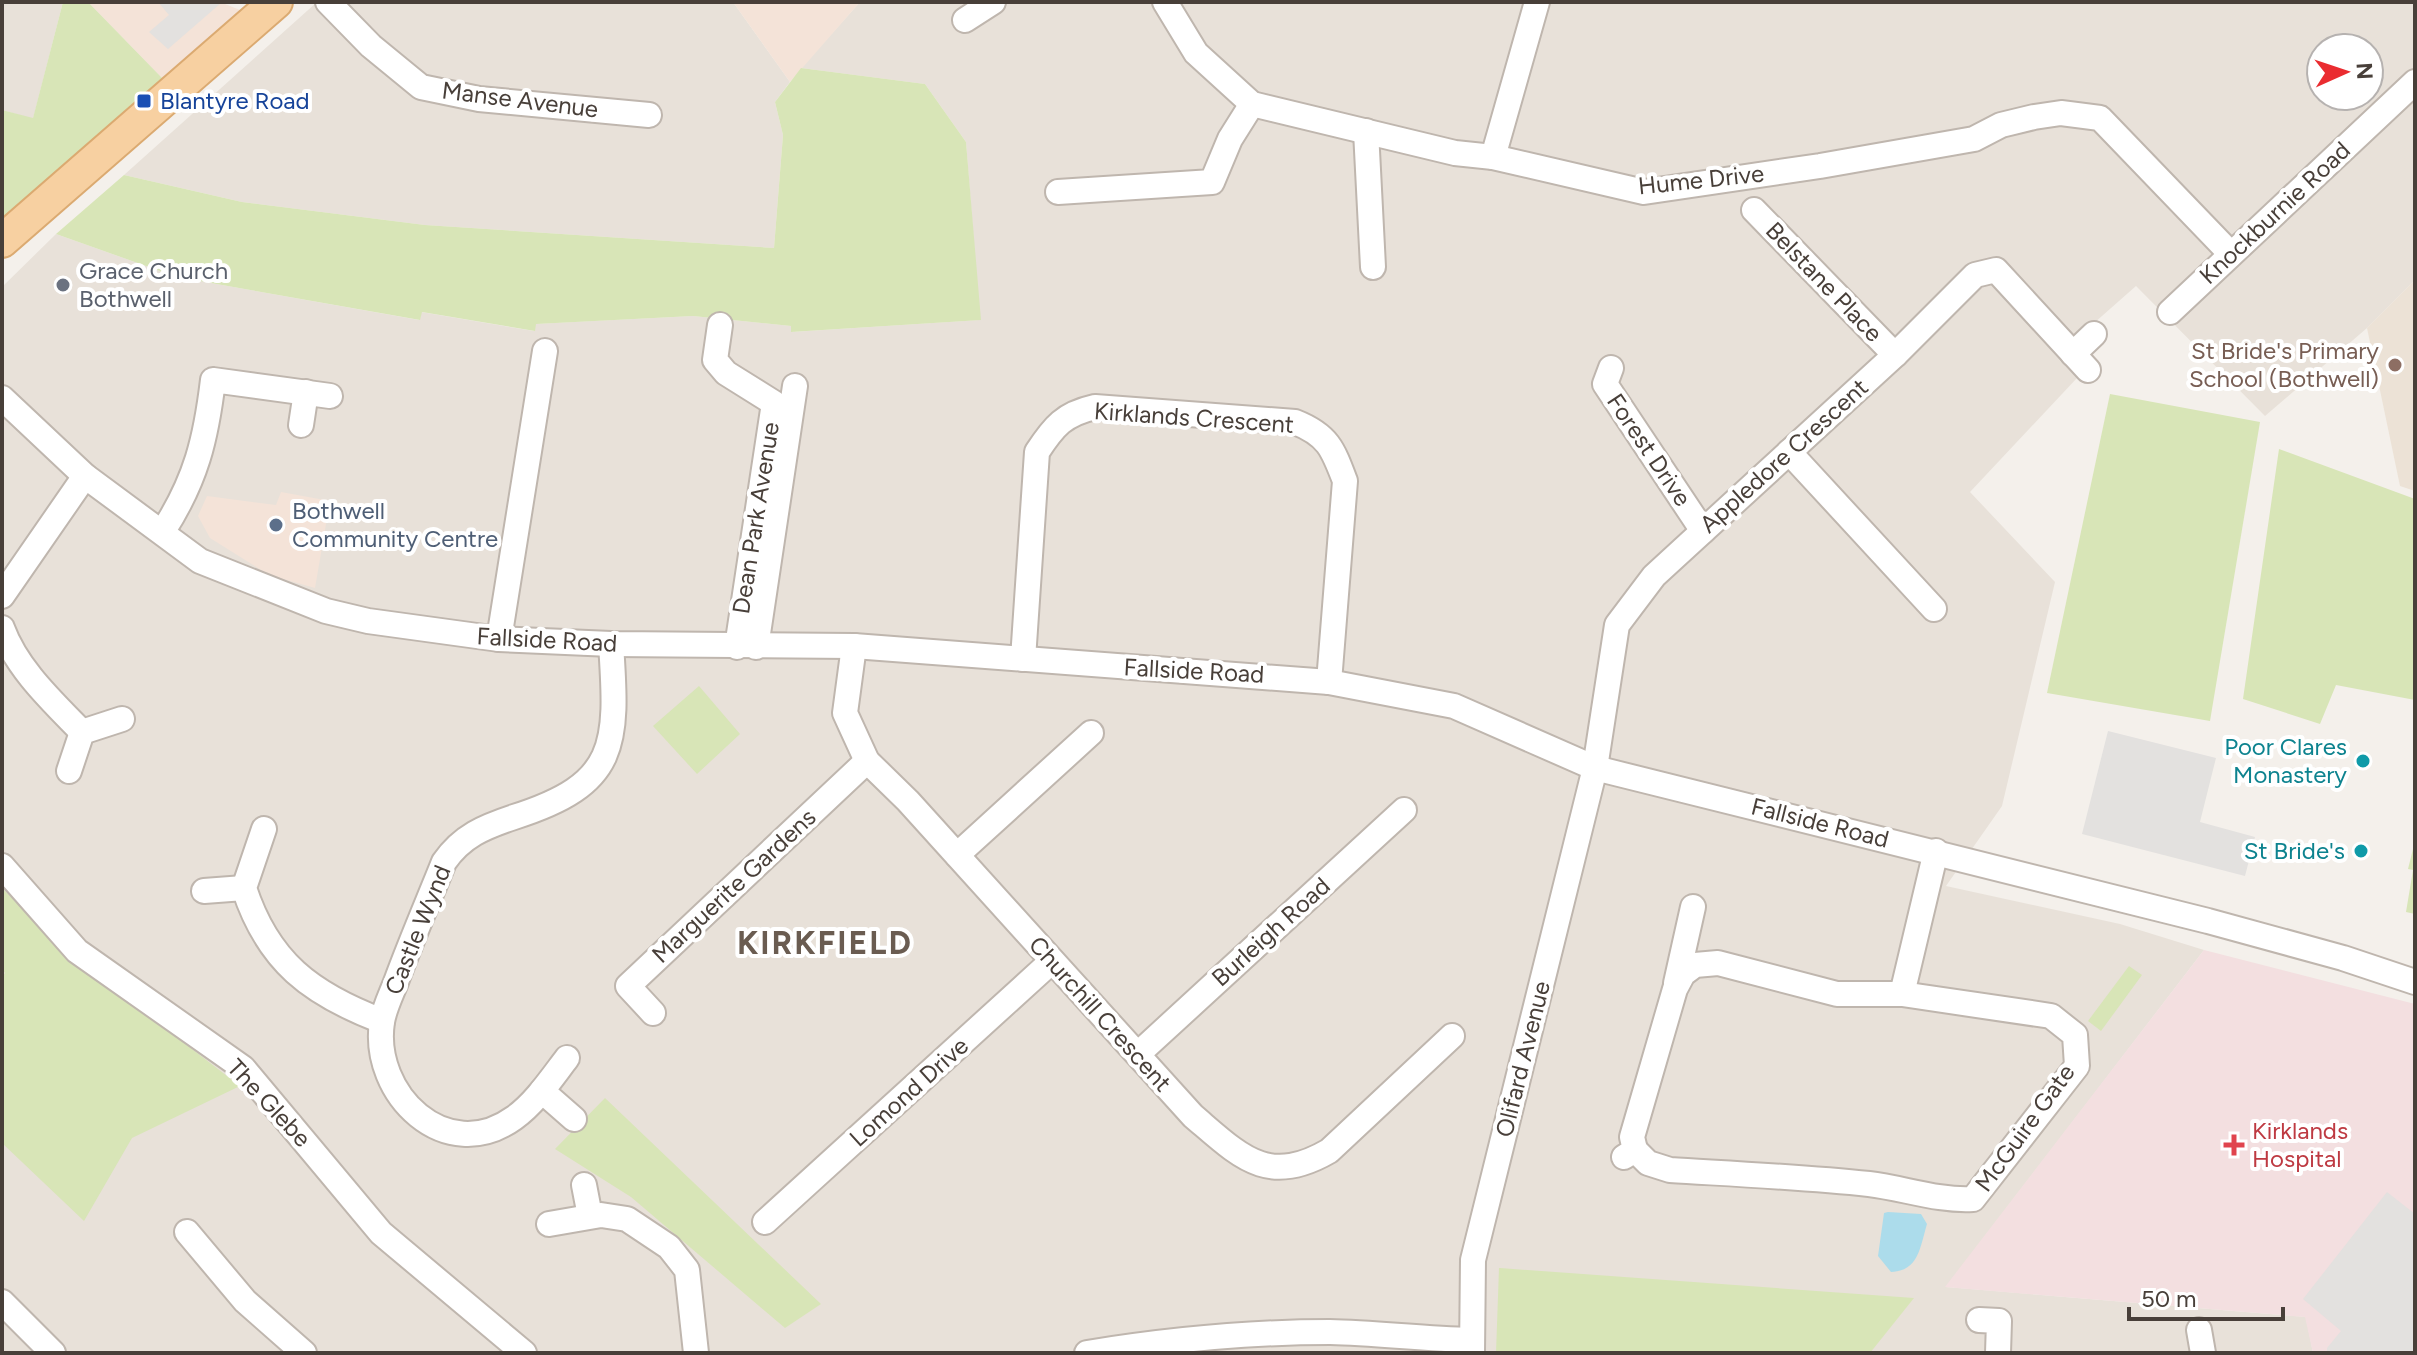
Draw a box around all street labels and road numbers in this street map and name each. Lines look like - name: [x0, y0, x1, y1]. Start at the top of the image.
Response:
- street label: Manse Avenue: [440, 76, 600, 123]
- street label: Knockburnie Road: [2193, 135, 2356, 290]
- street label: Hume Drive: [1637, 158, 1765, 201]
- street label: Belstane Place: [1760, 216, 1889, 348]
- street label: Appledore Crescent: [1694, 372, 1874, 539]
- street label: Forest Drive: [1601, 388, 1698, 512]
- street label: Kirklands Crescent: [1093, 396, 1295, 439]
- street label: Dean Park Avenue: [726, 420, 785, 616]
- street label: Fallside Road: [476, 621, 618, 658]
- street label: Fallside Road: [1123, 652, 1265, 689]
- street label: Fallside Road: [1748, 791, 1892, 854]
- street label: Marguerite Gardens: [646, 802, 822, 969]
- street label: Castle Wynd: [378, 861, 457, 999]
- street label: Burleigh Road: [1206, 871, 1336, 992]
- street label: Churchill Crescent: [1023, 930, 1178, 1097]
- street label: Olifard Avenue: [1489, 978, 1556, 1140]
- street label: Lomond Drive: [843, 1031, 974, 1152]
- street label: The Glebe: [221, 1053, 317, 1153]
- street label: McGuire Gate: [1969, 1058, 2080, 1197]

